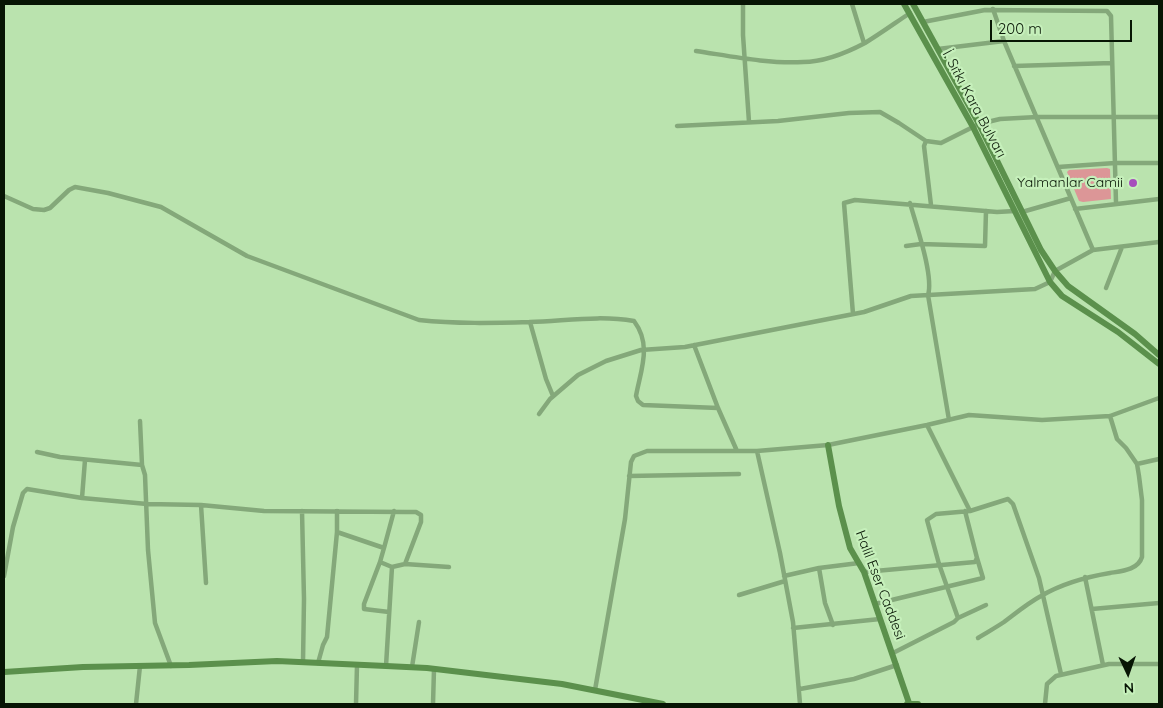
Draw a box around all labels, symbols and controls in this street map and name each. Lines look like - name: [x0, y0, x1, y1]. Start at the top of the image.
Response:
- scale bar: [993, 10, 1136, 42]
- text: 200 m: [998, 19, 1042, 38]
- street label: İ. Sıtkı Kara Bulvarı: [939, 47, 1009, 161]
- place label: Yalmanlar Camii: [1017, 175, 1123, 191]
- marker: Yalmanlar Camii: [1127, 177, 1139, 189]
- street label: Halil Eser Caddesi: [851, 528, 909, 642]
- north arrow: [1103, 648, 1153, 698]
- text: N: [1123, 679, 1134, 697]

